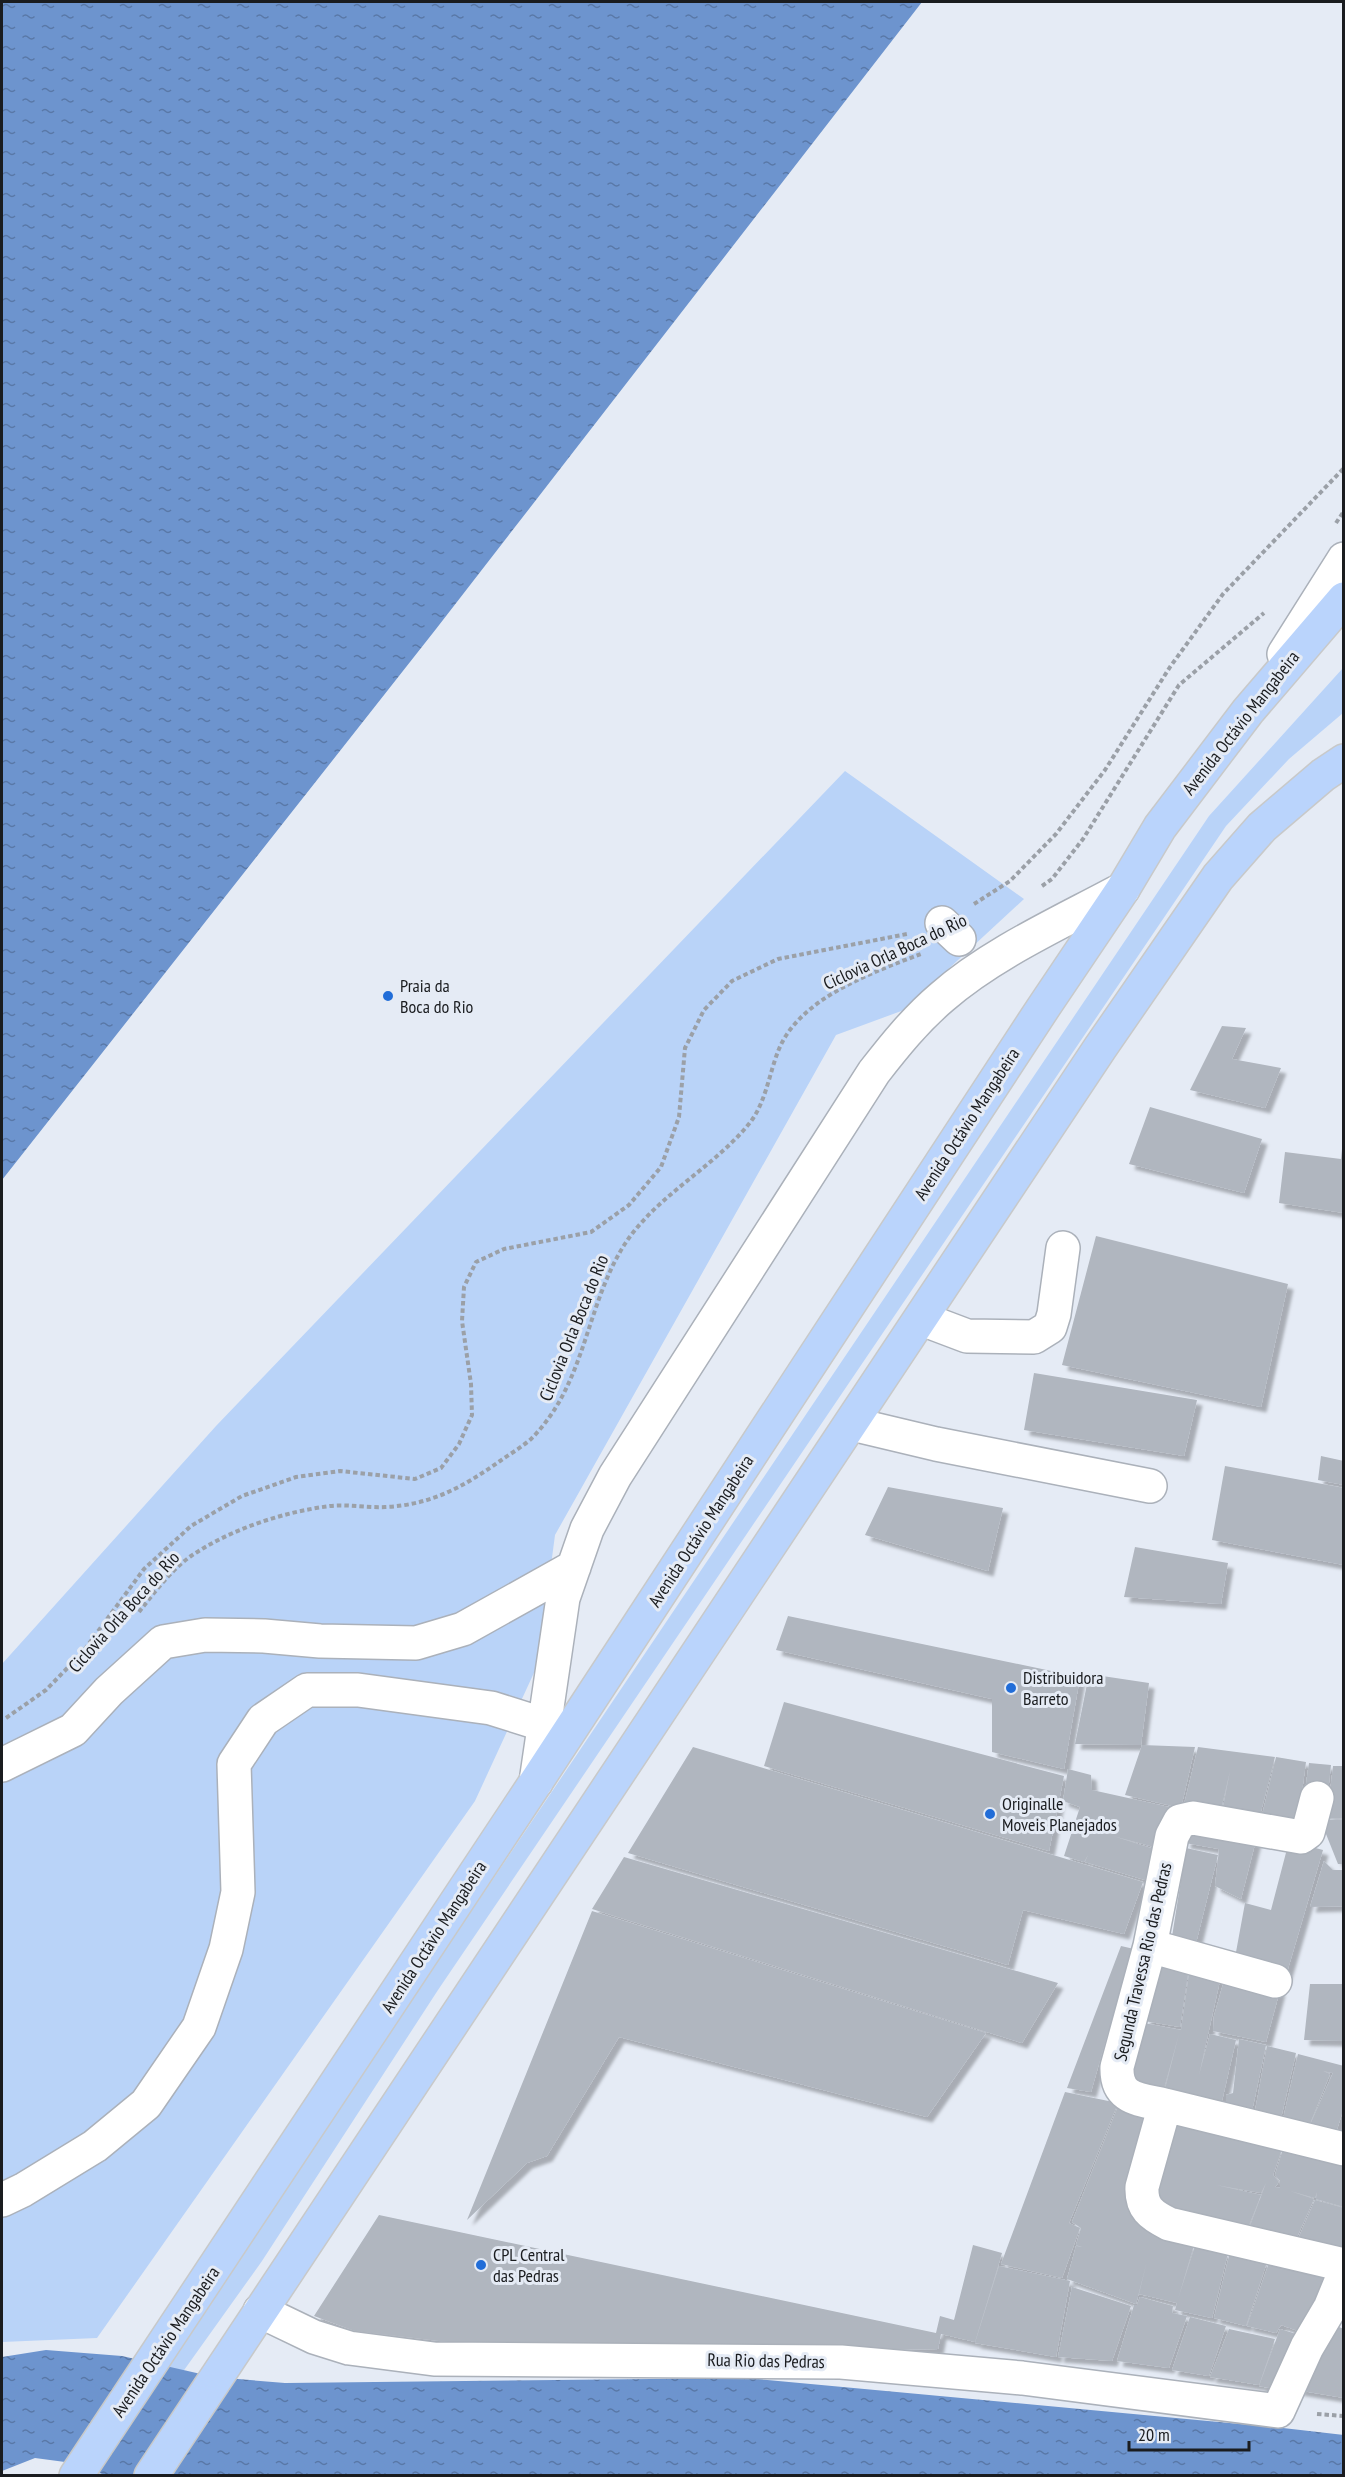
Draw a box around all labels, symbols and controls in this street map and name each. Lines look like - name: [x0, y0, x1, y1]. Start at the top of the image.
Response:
- street label: Avenida Octávio Mangabeira: [1177, 646, 1304, 799]
- street label: Ciclovia Orla Boca do Rio: [819, 908, 970, 995]
- place label: Praia da Boca do Rio: [400, 974, 474, 1018]
- marker: Praia da Boca do Rio: [381, 989, 395, 1003]
- street label: Avenida Octávio Mangabeira: [909, 1043, 1024, 1204]
- street label: Ciclovia Orla Boca do Rio: [534, 1251, 613, 1404]
- street label: Avenida Octávio Mangabeira: [643, 1450, 758, 1611]
- street label: Ciclovia Orla Boca do Rio: [63, 1546, 184, 1677]
- place label: Distribuidora Barreto: [1023, 1666, 1103, 1710]
- marker: Distribuidora Barreto: [1004, 1681, 1018, 1695]
- place label: Originalle Moveis Planejados: [1002, 1792, 1117, 1836]
- marker: Originalle Moveis Planejados: [983, 1807, 997, 1821]
- street label: Avenida Octávio Mangabeira: [376, 1856, 491, 2017]
- street label: Segunda Travessa Rio das Pedras: [1108, 1860, 1177, 2063]
- place label: CPL Central das Pedras: [493, 2243, 565, 2287]
- marker: CPL Central das Pedras: [474, 2258, 488, 2272]
- street label: Avenida Octávio Mangabeira: [107, 2262, 225, 2421]
- street label: Rua Rio das Pedras: [707, 2348, 825, 2373]
- scale bar: [1129, 2414, 1249, 2452]
- text: 20 m: [1138, 2423, 1170, 2446]

